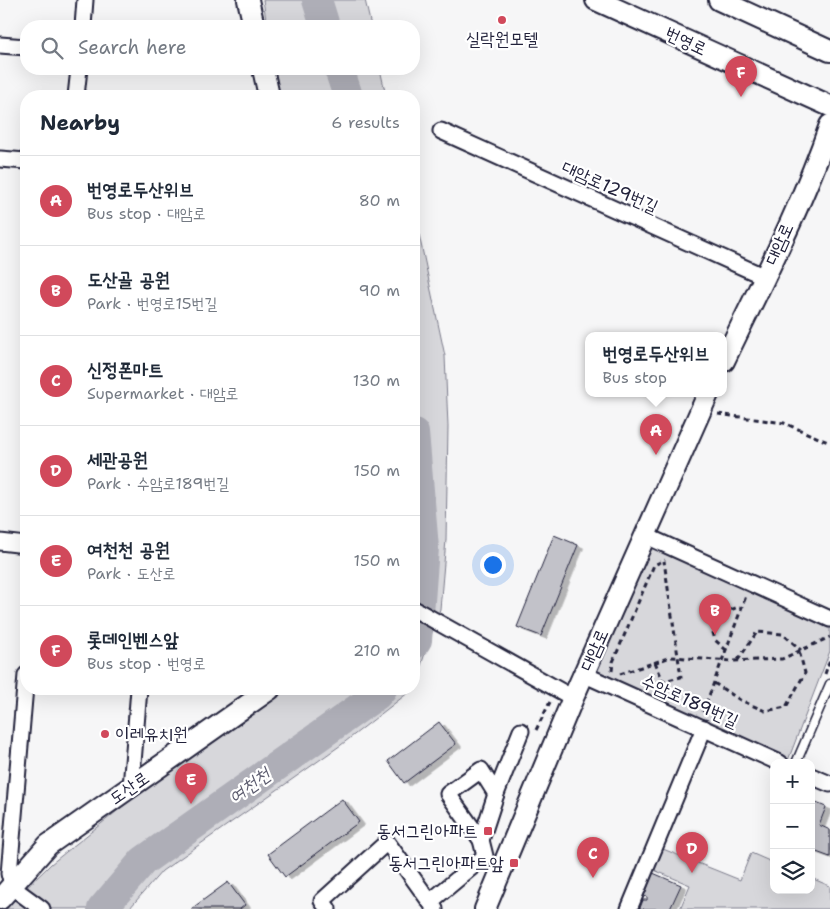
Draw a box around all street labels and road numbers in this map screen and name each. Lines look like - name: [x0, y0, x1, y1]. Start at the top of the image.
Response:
- street label: 번영로: [661, 21, 711, 61]
- street label: 대암로129번길: [558, 155, 663, 219]
- street label: 대암로: [759, 219, 799, 269]
- street label: 대암로: [574, 625, 614, 675]
- street label: 수암로189번길: [638, 669, 743, 733]
- street label: 도산로: [104, 766, 154, 810]

